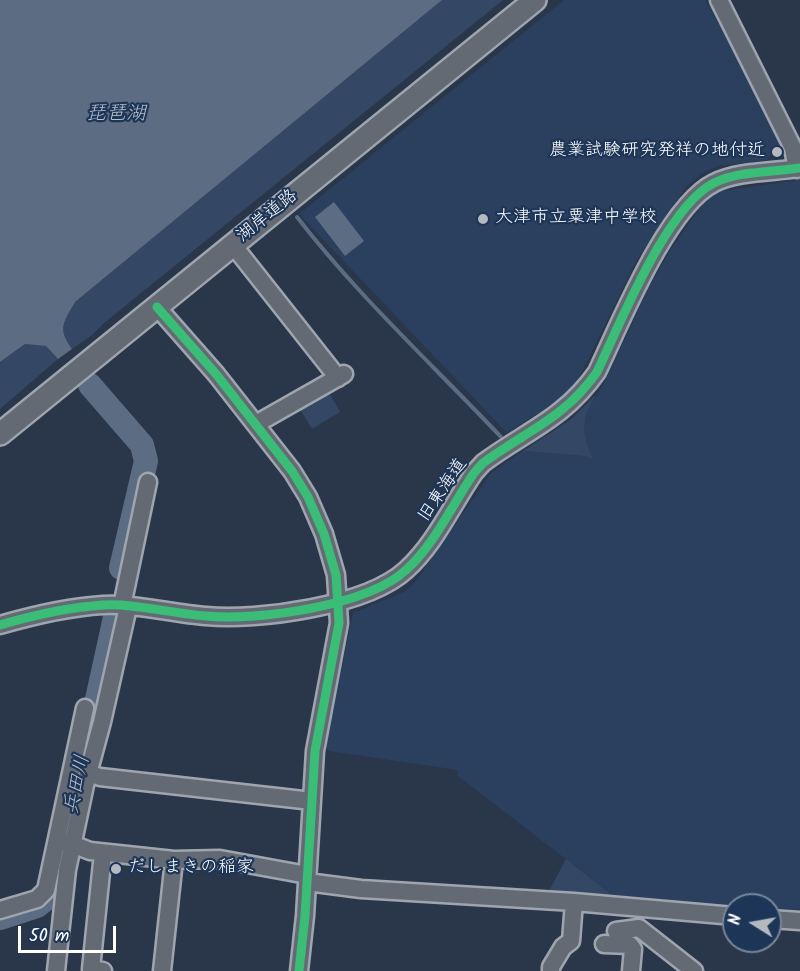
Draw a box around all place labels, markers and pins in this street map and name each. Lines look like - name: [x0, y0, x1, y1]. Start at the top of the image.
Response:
- place label: 農業試験研究発祥の地付近: [549, 141, 765, 163]
- marker: 農業試験研究発祥の地付近: [770, 145, 784, 159]
- place label: 大津市立粟津中学校: [495, 208, 657, 230]
- marker: 大津市立粟津中学校: [476, 212, 490, 226]
- place label: だしまきの稲家: [128, 858, 254, 880]
- marker: だしまきの稲家: [109, 862, 123, 876]

